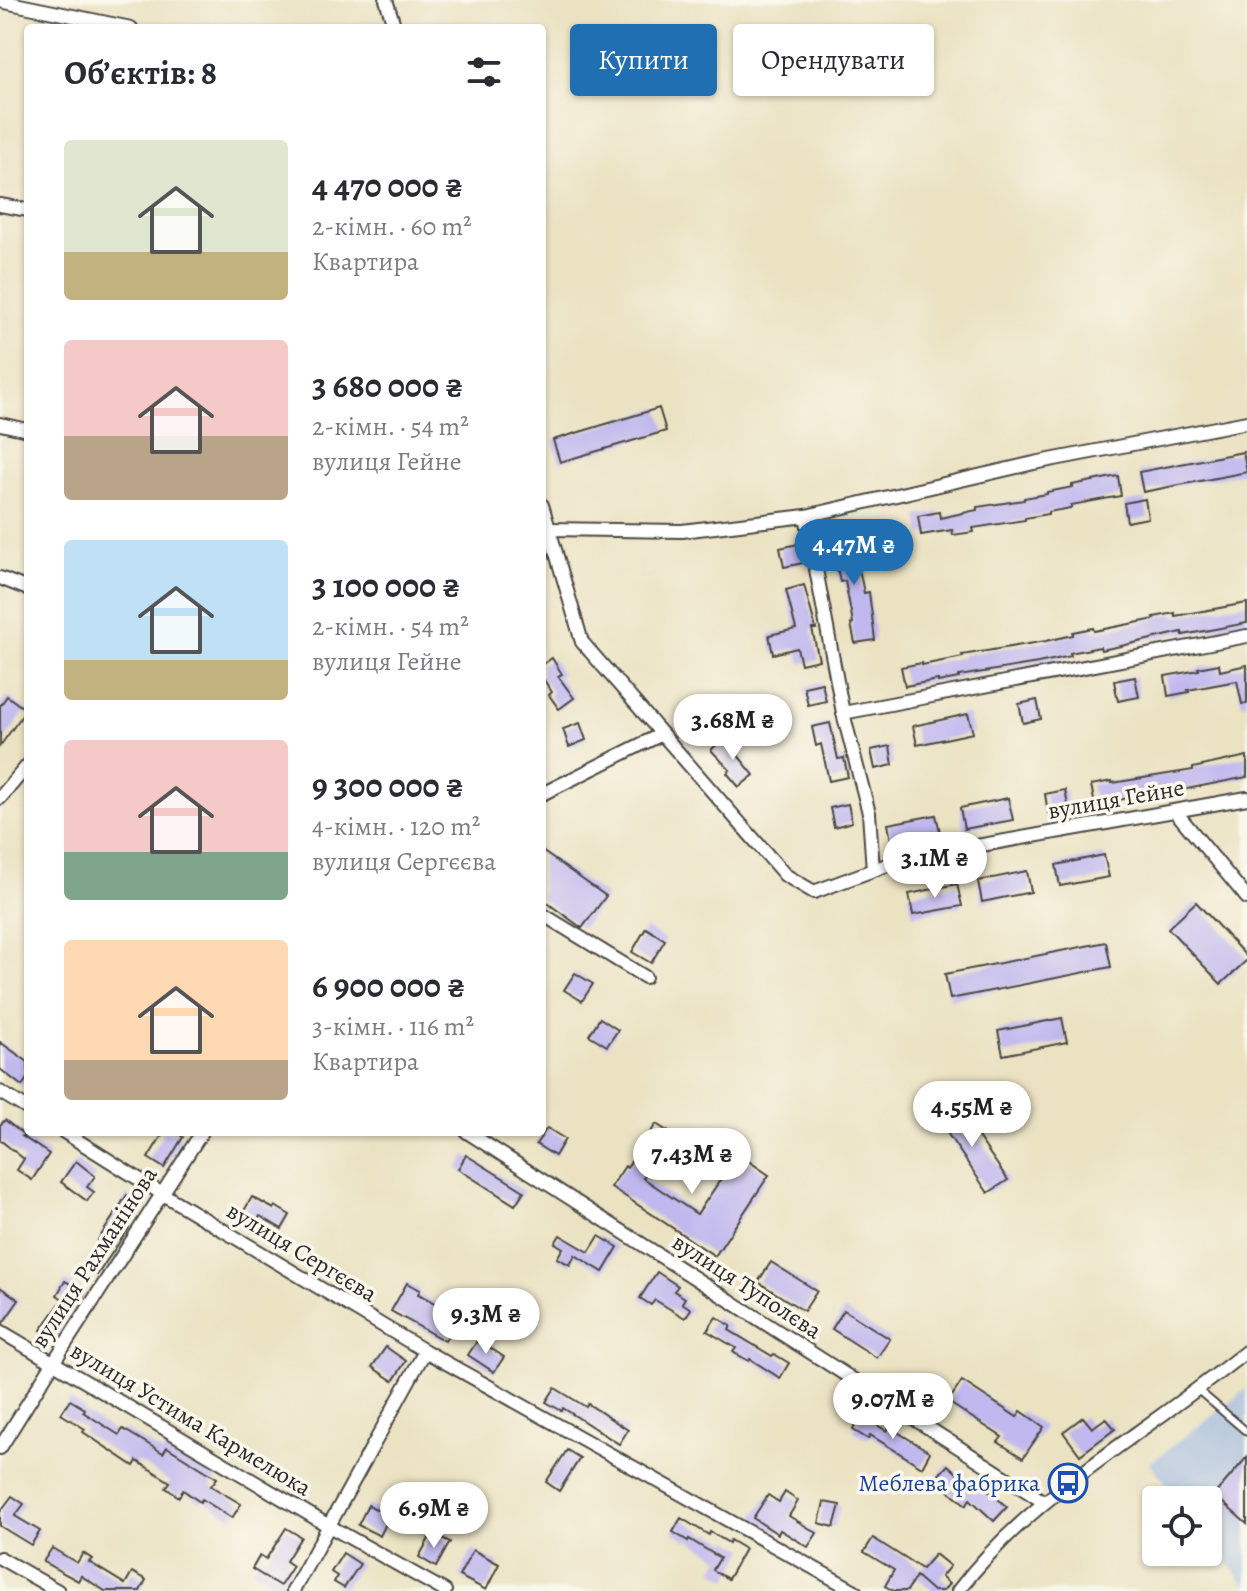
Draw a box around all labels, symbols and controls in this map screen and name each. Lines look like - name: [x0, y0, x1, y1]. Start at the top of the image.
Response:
- chip: Купити: [570, 24, 717, 96]
- chip: Орендувати: [733, 24, 934, 96]
- text: Об’єктів: 8: [64, 49, 217, 96]
- icon: filters: [462, 50, 506, 94]
- text: 4 470 000 ₴: [312, 162, 463, 209]
- icon: home: [128, 172, 224, 268]
- text: 2-кімн. · 60 m²: [312, 209, 472, 244]
- text: Квартира: [312, 244, 419, 279]
- text: 3 680 000 ₴: [312, 362, 463, 409]
- icon: home: [128, 372, 224, 468]
- text: 2-кімн. · 54 m²: [312, 409, 469, 444]
- text: вулиця Гейне: [312, 444, 462, 479]
- pin: 4.47M ₴: [780, 519, 928, 587]
- text: 4.47M ₴: [812, 527, 896, 562]
- text: 3 100 000 ₴: [312, 562, 460, 609]
- icon: home: [128, 572, 224, 668]
- text: 2-кімн. · 54 m²: [312, 609, 469, 644]
- text: вулиця Гейне: [312, 644, 462, 679]
- pin: 3.68M ₴: [659, 694, 807, 762]
- text: 3.68M ₴: [691, 702, 775, 737]
- text: 9 300 000 ₴: [312, 762, 464, 809]
- street label: вулиця Гейне: [1045, 771, 1187, 827]
- icon: home: [128, 772, 224, 868]
- text: 4-кімн. · 120 m²: [312, 809, 480, 844]
- pin: 3.1M ₴: [870, 832, 1000, 900]
- text: 3.1M ₴: [901, 840, 969, 875]
- text: вулиця Сергєєва: [312, 844, 496, 879]
- text: 6 900 000 ₴: [312, 962, 465, 1009]
- icon: home: [128, 972, 224, 1068]
- text: 3-кімн. · 116 m²: [312, 1009, 474, 1044]
- text: Квартира: [312, 1044, 419, 1079]
- pin: 4.55M ₴: [898, 1081, 1046, 1149]
- text: 4.55M ₴: [931, 1089, 1013, 1124]
- pin: 7.43M ₴: [618, 1128, 766, 1196]
- text: 7.43M ₴: [651, 1136, 733, 1171]
- street label: вулиця Рахманінова: [23, 1160, 165, 1354]
- street label: вулиця Сергєєва: [221, 1194, 383, 1310]
- street label: вулиця Туполєва: [666, 1226, 828, 1346]
- pin: 9.3M ₴: [421, 1288, 551, 1356]
- text: 9.3M ₴: [451, 1296, 521, 1331]
- street label: вулиця Устима Кармелюка: [65, 1334, 317, 1504]
- pin: 9.07M ₴: [819, 1373, 967, 1441]
- text: 9.07M ₴: [851, 1381, 935, 1416]
- bus stop icon: Меблева фабрика: [1047, 1462, 1089, 1504]
- place label: Меблева фабрика: [859, 1467, 1040, 1499]
- pin: 6.9M ₴: [369, 1482, 499, 1550]
- map controls: [1142, 1486, 1222, 1566]
- button: locate: [1142, 1486, 1222, 1566]
- text: 6.9M ₴: [398, 1490, 470, 1525]

